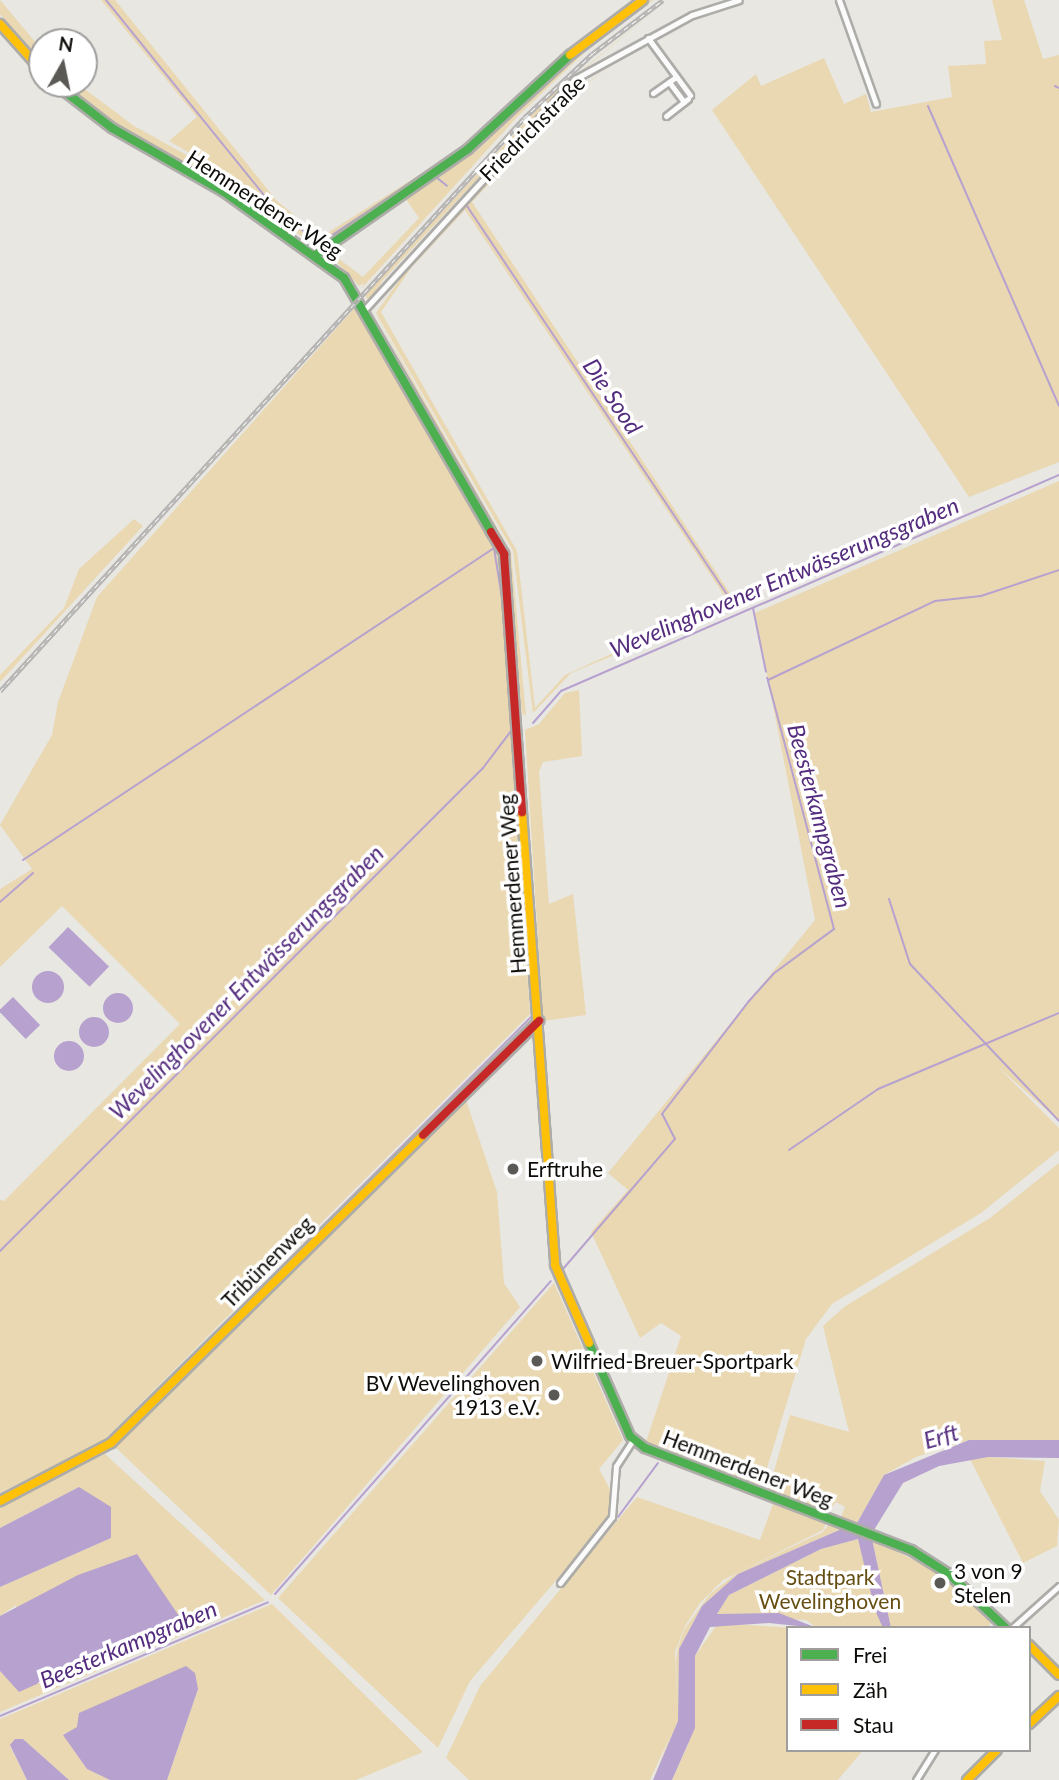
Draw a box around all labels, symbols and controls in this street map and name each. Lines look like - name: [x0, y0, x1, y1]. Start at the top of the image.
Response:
- north arrow: [28, 28, 98, 98]
- text: N: [57, 31, 75, 56]
- street label: Friedrichstraße: [474, 70, 590, 186]
- street label: Hemmerdener Weg: [182, 144, 348, 264]
- water label: Die Sood: [578, 353, 648, 439]
- water label: Wevelinghovener Entwässerungsgraben: [605, 491, 963, 663]
- water label: Beesterkampgraben: [782, 721, 858, 911]
- street label: Hemmerdener Weg: [493, 793, 531, 975]
- water label: Wevelinghovener Entwässerungsgraben: [103, 839, 389, 1125]
- place label: Erftruhe: [527, 1156, 603, 1182]
- marker: Erftruhe: [505, 1161, 521, 1177]
- street label: Tribünenweg: [216, 1211, 318, 1313]
- place label: Wilfried-Breuer-Sportpark: [551, 1348, 793, 1374]
- marker: Wilfried-Breuer-Sportpark: [529, 1353, 545, 1369]
- place label: BV Wevelinghoven 1913 e.V.: [365, 1370, 540, 1420]
- marker: BV Wevelinghoven 1913 e.V.: [546, 1387, 562, 1403]
- water label: Erft: [920, 1418, 962, 1454]
- street label: Hemmerdener Weg: [659, 1424, 837, 1512]
- place label: 3 von 9 Stelen: [954, 1558, 1023, 1608]
- park label: Stadtpark Wevelinghoven: [759, 1564, 901, 1614]
- marker: 3 von 9 Stelen: [932, 1575, 948, 1591]
- water label: Beesterkampgraben: [35, 1594, 221, 1694]
- legend: [786, 1626, 1031, 1752]
- text: Frei: [853, 1642, 887, 1667]
- text: Zäh: [853, 1677, 888, 1702]
- text: Stau: [853, 1712, 894, 1737]

